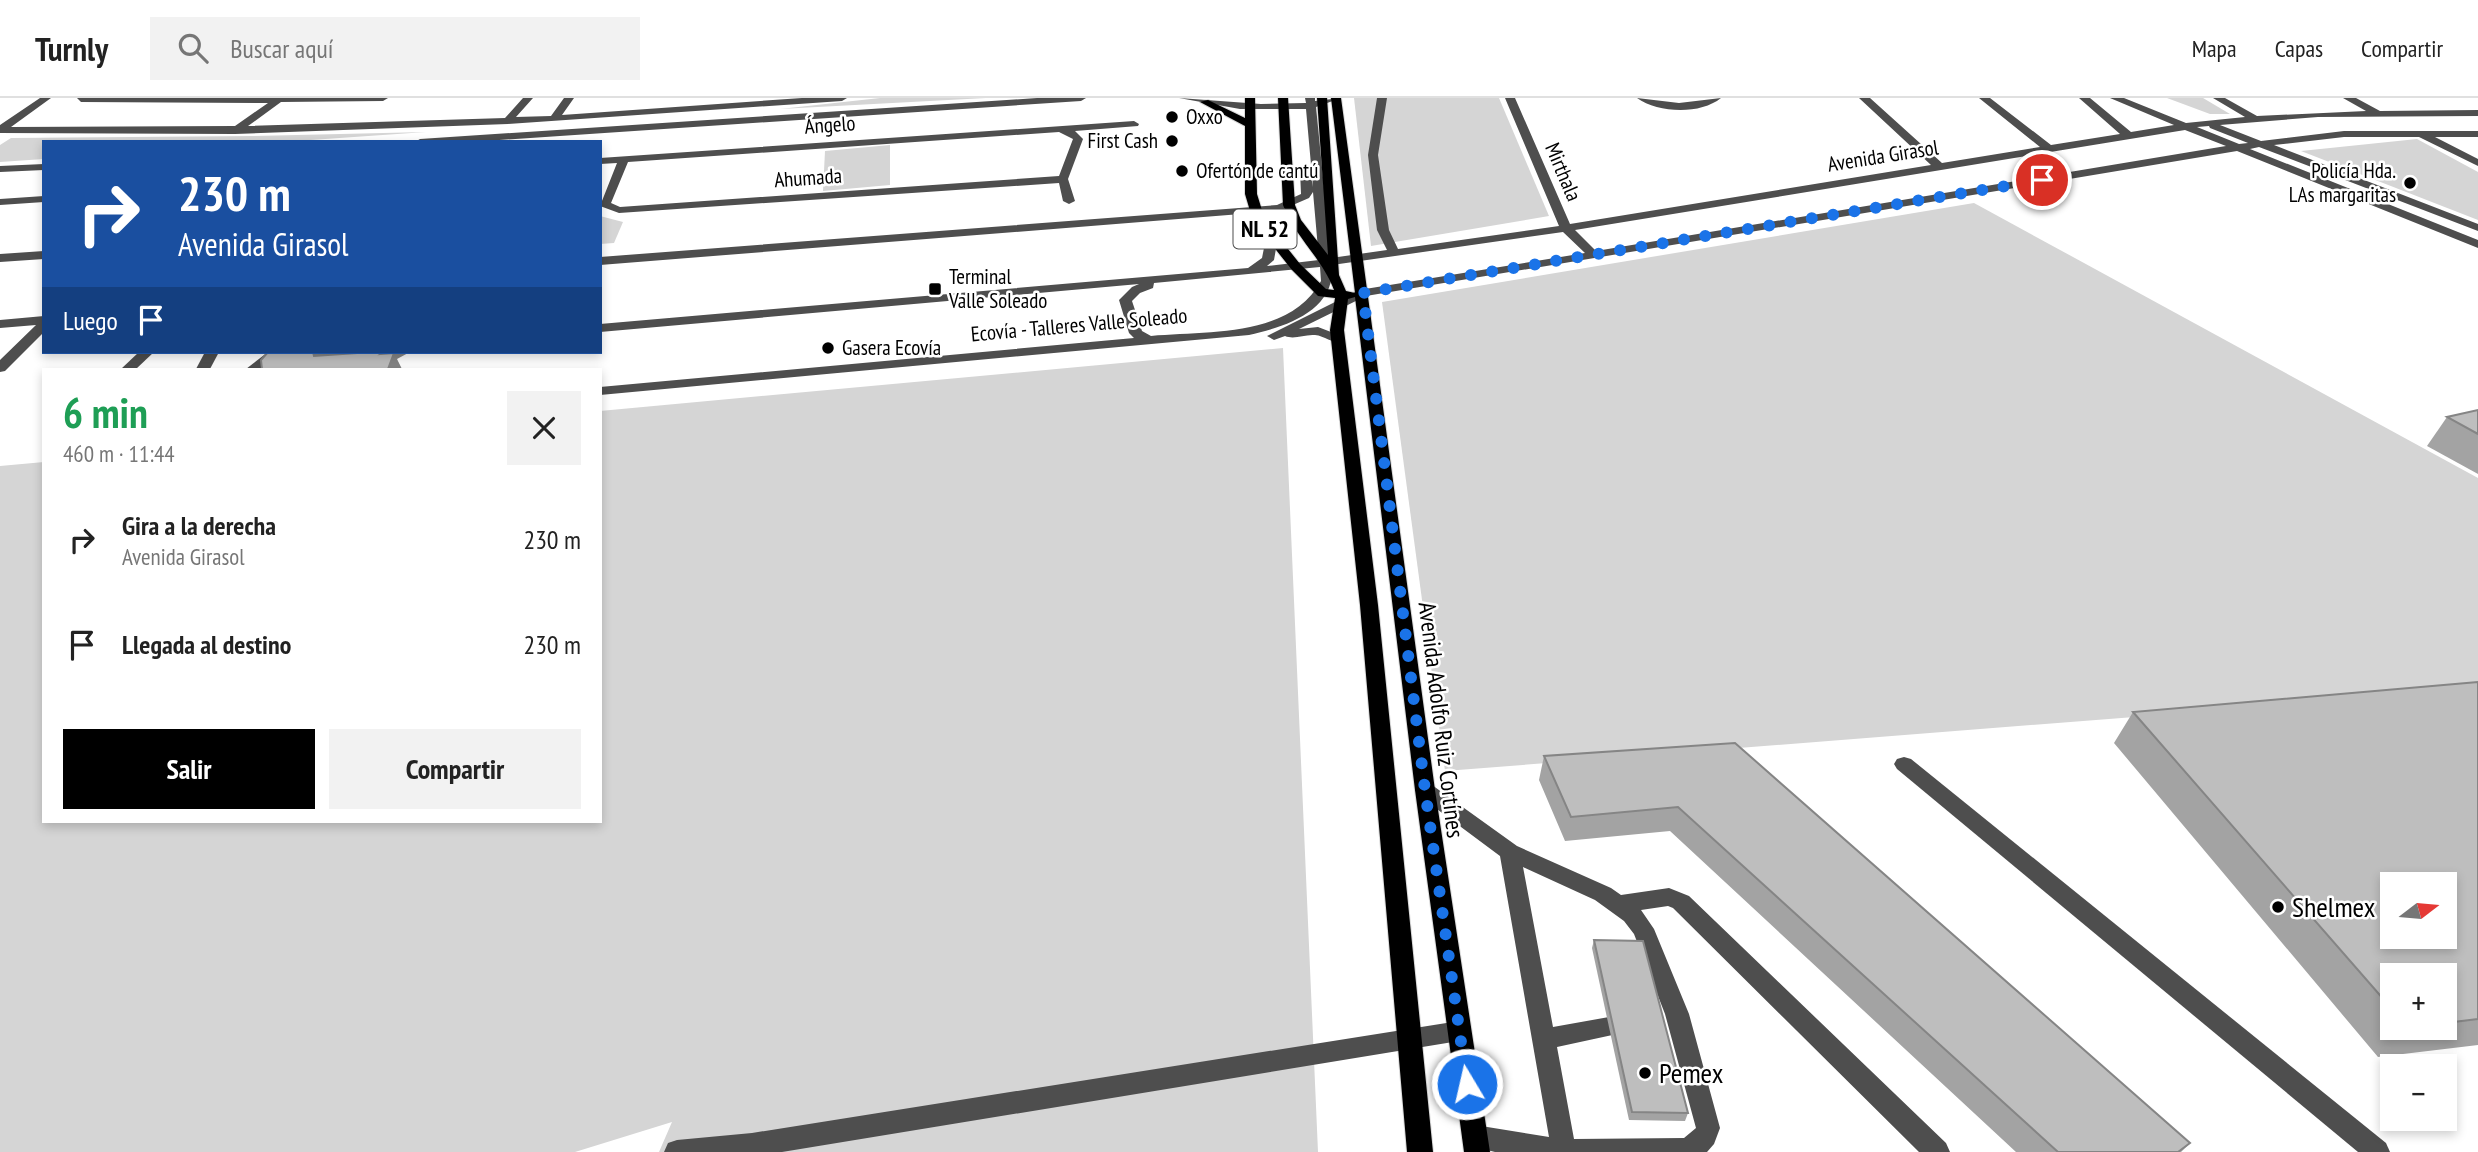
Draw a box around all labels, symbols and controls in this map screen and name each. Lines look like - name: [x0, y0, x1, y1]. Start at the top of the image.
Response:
- search box: [150, 17, 640, 80]
- text: Turnly: [35, 27, 108, 70]
- icon: search: [174, 29, 212, 67]
- text: Buscar aquí: [230, 32, 333, 65]
- text: Mapa: [2192, 33, 2237, 64]
- text: Capas: [2275, 33, 2323, 64]
- text: Compartir: [2361, 33, 2443, 64]
- place label: Oxxo: [1186, 103, 1223, 130]
- street label: Ángelo: [804, 109, 856, 140]
- marker: Oxxo: [1164, 109, 1180, 125]
- place label: First Cash: [1088, 127, 1158, 154]
- marker: First Cash: [1164, 133, 1180, 149]
- street label: Avenida Girasol: [1826, 133, 1940, 178]
- street label: Mirthala: [1539, 138, 1588, 205]
- pin: [2012, 150, 2072, 210]
- place label: Ofertón de cantú: [1196, 157, 1318, 184]
- place label: Policía Hda. LAs margaritas: [2289, 157, 2396, 208]
- text: 230 m: [178, 161, 291, 225]
- icon: arrive: [2023, 161, 2061, 199]
- street label: Ahumada: [773, 162, 843, 193]
- marker: Ofertón de cantú: [1174, 163, 1190, 179]
- icon: right: [63, 168, 154, 259]
- marker: Policía Hda. LAs margaritas: [2402, 175, 2418, 191]
- road number: NL 52: [1234, 210, 1296, 248]
- text: Avenida Girasol: [178, 223, 349, 265]
- place label: Terminal Valle Soleado: [948, 263, 1047, 314]
- marker: Terminal Valle Soleado: [927, 281, 943, 297]
- icon: arrive: [132, 301, 170, 339]
- street label: Ecovía - Talleres Valle Soleado: [970, 302, 1188, 347]
- text: Luego: [63, 304, 118, 337]
- place label: Gasera Ecovía: [842, 334, 941, 361]
- marker: Gasera Ecovía: [820, 340, 836, 356]
- text: 6 min: [63, 385, 148, 440]
- button: close: [507, 391, 581, 465]
- text: 460 m · 11:44: [63, 439, 175, 468]
- text: Gira a la derecha: [122, 509, 276, 542]
- icon: right: [63, 521, 101, 559]
- text: 230 m: [523, 523, 581, 556]
- text: Avenida Girasol: [122, 542, 245, 571]
- street label: Avenida Adolfo Ruiz Cortínes: [1412, 600, 1471, 840]
- icon: arrive: [63, 626, 101, 664]
- text: Llegada al destino: [122, 628, 291, 661]
- text: 230 m: [523, 628, 581, 661]
- button: Salir: [63, 729, 315, 809]
- button: Compartir: [329, 729, 581, 809]
- north arrow: [2380, 872, 2457, 948]
- map controls: [2380, 872, 2457, 1131]
- place label: Shelmex: [2292, 888, 2375, 925]
- marker: Shelmex: [2270, 899, 2286, 915]
- button: +: [2380, 963, 2457, 1040]
- position arrow: [1430, 1047, 1504, 1121]
- place label: Pemex: [1659, 1054, 1723, 1091]
- button: −: [2380, 1054, 2457, 1131]
- marker: Pemex: [1637, 1065, 1653, 1081]

